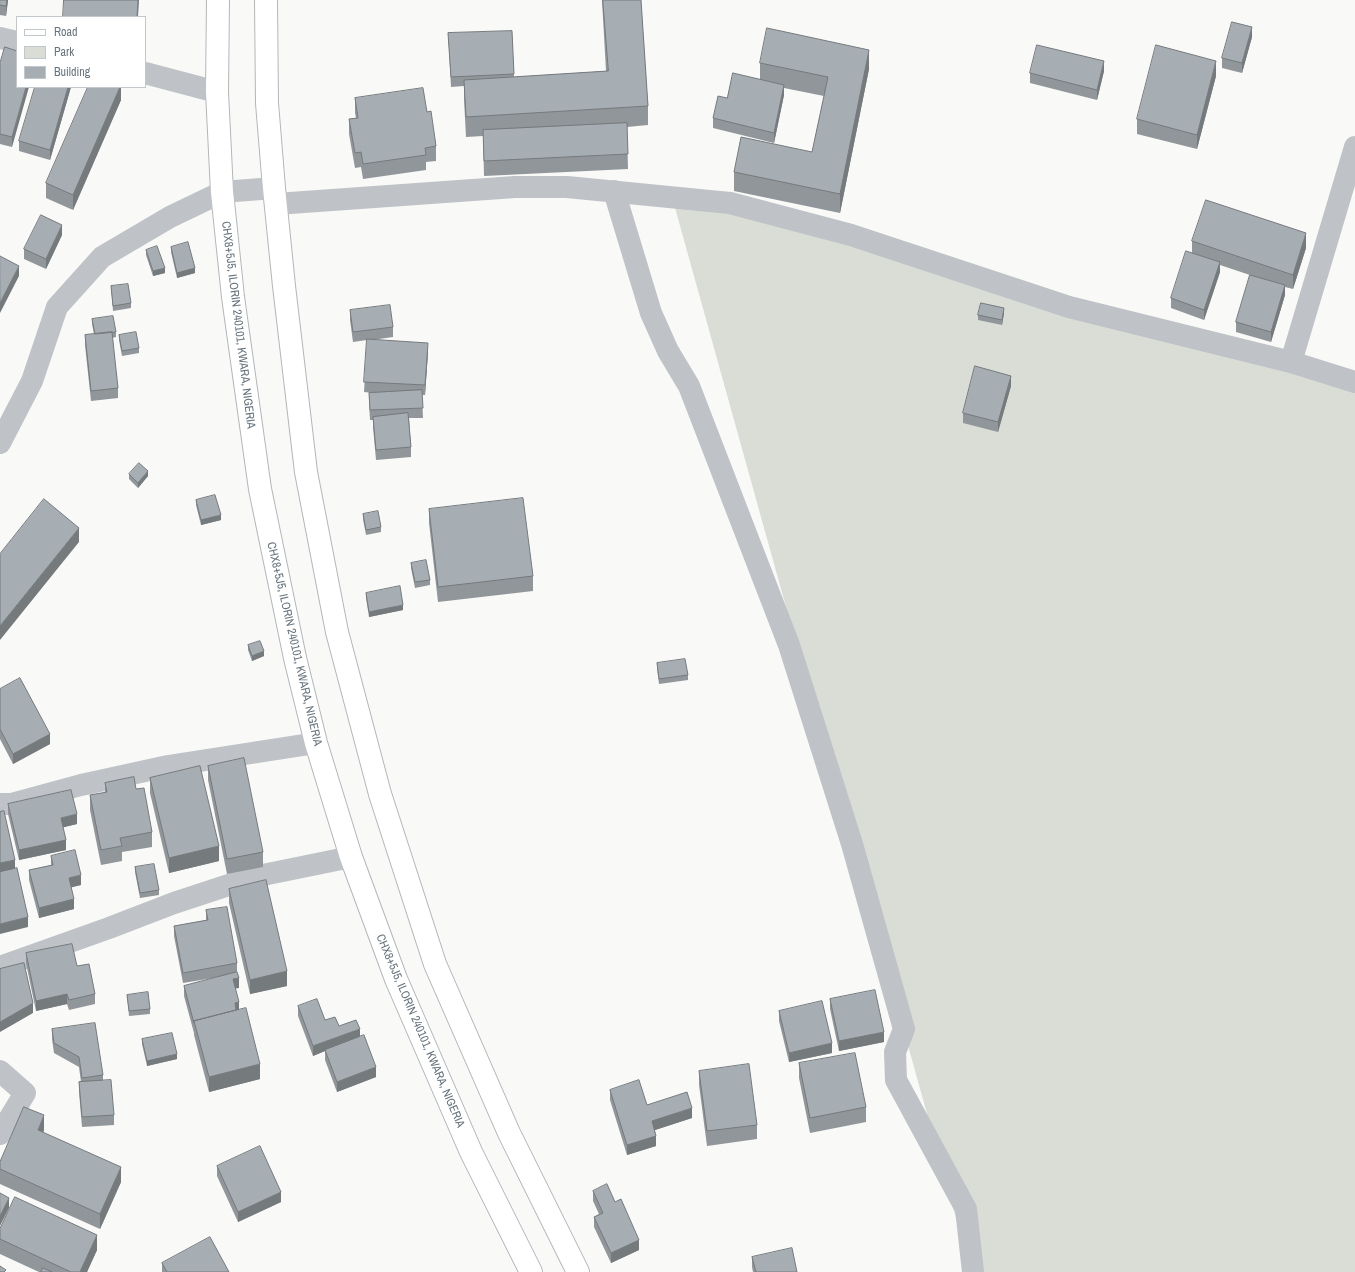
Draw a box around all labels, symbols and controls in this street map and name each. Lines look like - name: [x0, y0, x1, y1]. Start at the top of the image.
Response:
- legend: [16, 16, 146, 88]
- text: Road: [54, 24, 78, 40]
- text: Park: [54, 44, 74, 60]
- text: Building: [54, 64, 90, 80]
- street label: CHX8+5J5, ILORIN 240101, KWARA, NIGERIA: [218, 220, 258, 430]
- street label: CHX8+5J5, ILORIN 240101, KWARA, NIGERIA: [263, 541, 325, 747]
- street label: CHX8+5J5, ILORIN 240101, KWARA, NIGERIA: [373, 932, 467, 1130]

